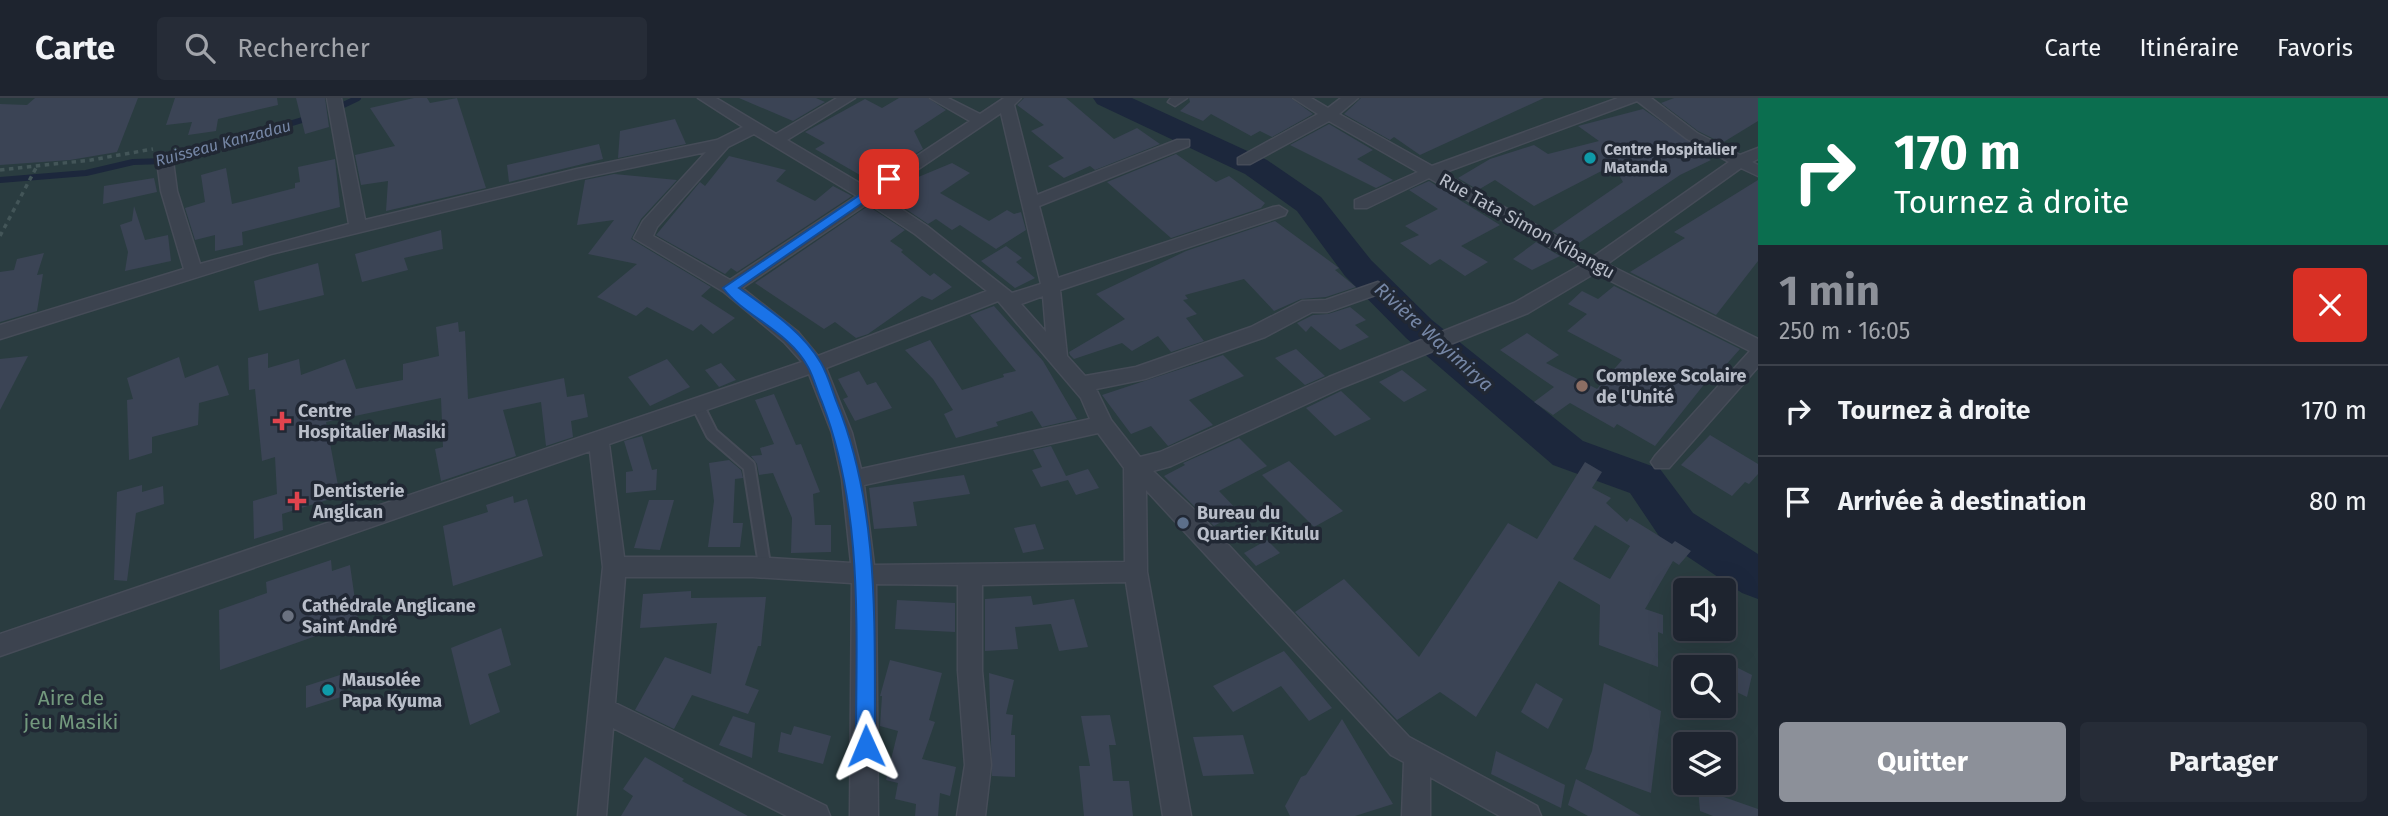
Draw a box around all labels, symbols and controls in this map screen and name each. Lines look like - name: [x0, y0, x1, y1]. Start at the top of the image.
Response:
- search box: [157, 17, 647, 80]
- text: Carte: [35, 28, 115, 68]
- icon: search: [181, 29, 219, 67]
- text: Rechercher: [237, 33, 370, 64]
- text: Carte: [2045, 34, 2101, 62]
- text: Itinéraire: [2139, 34, 2239, 62]
- text: Favoris: [2277, 34, 2353, 62]
- water label: Ruisseau Kanzadau: [153, 116, 293, 170]
- text: 170 m: [1894, 123, 2021, 182]
- icon: right: [1779, 126, 1870, 217]
- place label: Centre Hospitalier Matanda: [1604, 140, 1737, 177]
- pin: [859, 149, 919, 209]
- marker: Centre Hospitalier Matanda: [1582, 150, 1598, 166]
- icon: arrive: [870, 160, 908, 198]
- street label: Rue Tata Simon Kibangu: [1435, 169, 1619, 283]
- text: Tournez à droite: [1894, 183, 2130, 221]
- text: 1 min: [1779, 266, 1880, 316]
- button: close: [2293, 268, 2367, 342]
- water label: Rivière Wayimirya: [1370, 278, 1498, 396]
- text: 250 m · 16:05: [1779, 317, 1910, 345]
- place label: Complexe Scolaire de l'Unité: [1596, 365, 1747, 408]
- marker: Complexe Scolaire de l'Unité: [1574, 378, 1590, 394]
- icon: right: [1779, 392, 1817, 430]
- text: Tournez à droite: [1838, 395, 2030, 426]
- text: 170 m: [2301, 395, 2367, 426]
- place label: Centre Hospitalier Masiki: [298, 400, 446, 443]
- marker: Centre Hospitalier Masiki: [272, 411, 292, 431]
- place label: Dentisterie Anglican: [312, 480, 405, 523]
- icon: arrive: [1779, 483, 1817, 521]
- text: Arrivée à destination: [1838, 486, 2087, 517]
- text: 80 m: [2309, 486, 2367, 517]
- marker: Dentisterie Anglican: [287, 491, 307, 511]
- place label: Bureau du Quartier Kitulu: [1197, 502, 1320, 545]
- marker: Bureau du Quartier Kitulu: [1175, 515, 1191, 531]
- map controls: [1673, 578, 1736, 795]
- button: sound: [1673, 578, 1736, 641]
- place label: Cathédrale Anglicane Saint André: [302, 595, 476, 638]
- marker: Cathédrale Anglicane Saint André: [280, 608, 296, 624]
- button: search: [1673, 655, 1736, 718]
- place label: Mausolée Papa Kyuma: [342, 669, 442, 712]
- marker: Mausolée Papa Kyuma: [320, 682, 336, 698]
- park label: Aire de jeu Masiki: [22, 685, 119, 735]
- position arrow: [829, 709, 903, 783]
- button: Quitter: [1779, 722, 2066, 802]
- button: Partager: [2080, 722, 2367, 802]
- button: layers: [1673, 732, 1736, 795]

